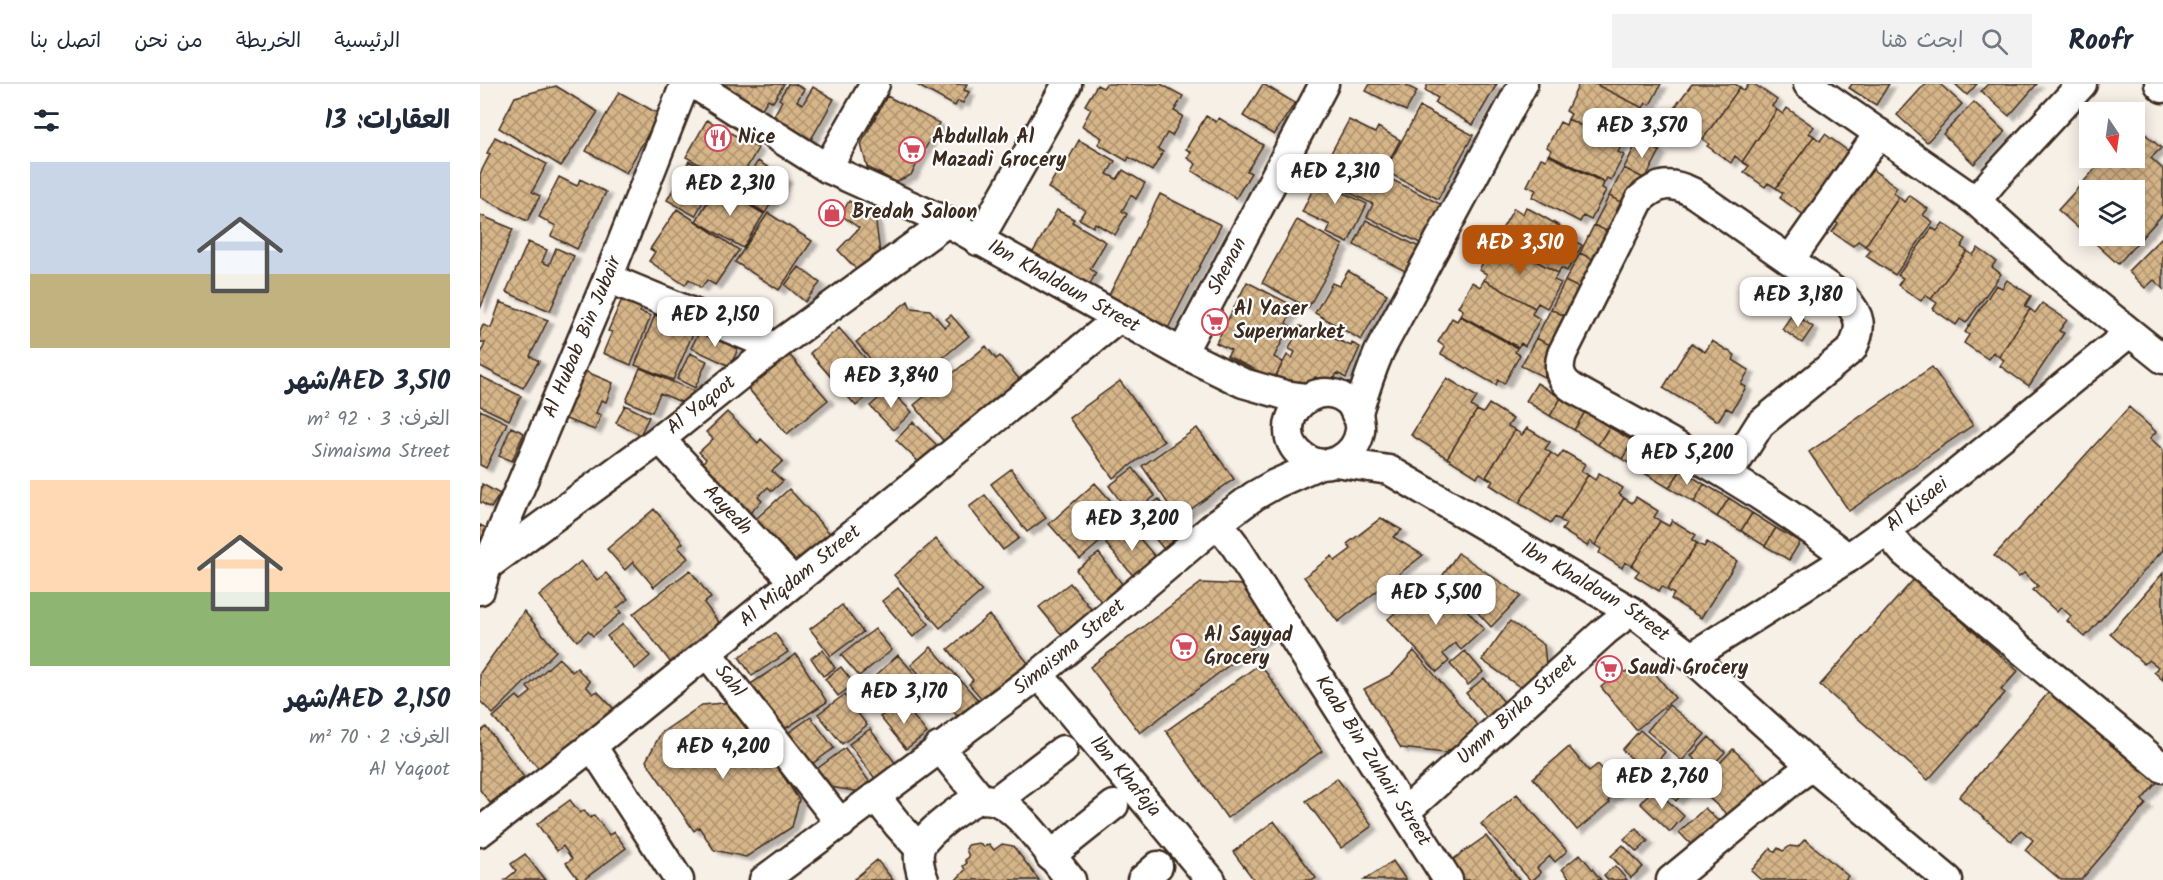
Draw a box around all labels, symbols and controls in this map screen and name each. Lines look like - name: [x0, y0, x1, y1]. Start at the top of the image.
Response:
- search box: [1612, 14, 2032, 68]
- text: Roofr: [2068, 19, 2133, 64]
- text: ابحث هنا: [1881, 24, 1963, 59]
- text: اتصل بنا: [30, 25, 101, 58]
- text: من نحن: [134, 25, 203, 58]
- text: الخريطة: [236, 25, 301, 58]
- text: الرئيسية: [334, 25, 400, 58]
- icon: search: [1978, 25, 2011, 58]
- text: العقارات: 13: [324, 100, 450, 142]
- north arrow: [2079, 102, 2145, 168]
- map controls: [2079, 102, 2145, 246]
- icon: filters: [30, 104, 63, 137]
- pin: AED 3,570: [1573, 108, 1711, 159]
- text: AED 3,570: [1597, 111, 1687, 143]
- place label: Nice: [738, 122, 776, 154]
- place label: Abdullah Al Mazadi Grocery: [932, 122, 1067, 177]
- restaurant icon: Nice: [703, 123, 733, 153]
- supermarket icon: Abdullah Al Mazadi Grocery: [897, 135, 927, 165]
- pin: AED 2,310: [1266, 154, 1404, 205]
- text: AED 2,310: [1291, 157, 1379, 189]
- pin: AED 2,310: [661, 166, 799, 217]
- text: AED 2,310: [686, 169, 774, 201]
- button: layers: [2079, 180, 2145, 246]
- place label: Bredah Saloon: [852, 197, 977, 229]
- shop icon: Bredah Saloon: [817, 198, 847, 228]
- icon: home: [186, 201, 294, 309]
- pin: AED 3,510: [1451, 225, 1589, 276]
- text: AED 3,510: [1476, 228, 1564, 260]
- street label: Ibn Khaldoun Street: [981, 231, 1146, 342]
- street label: Shenan: [1199, 232, 1256, 301]
- street label: Al Hubab Bin Jubair: [535, 250, 632, 423]
- pin: AED 3,180: [1729, 277, 1867, 328]
- text: AED 3,180: [1754, 280, 1842, 312]
- place label: Al Yaser Supermarket: [1234, 294, 1346, 349]
- pin: AED 2,150: [646, 297, 784, 348]
- text: AED 2,150: [671, 300, 759, 332]
- supermarket icon: Al Yaser Supermarket: [1200, 307, 1230, 337]
- pin: AED 3,840: [822, 358, 960, 409]
- text: AED 3,510/شهر: [286, 361, 450, 403]
- text: AED 3,840: [844, 361, 938, 393]
- street label: Al Yaqoot: [660, 368, 744, 444]
- text: الغرف: 3 · 92 m²: [307, 404, 450, 436]
- pin: AED 5,200: [1618, 435, 1756, 486]
- text: Simaisma Street: [312, 436, 450, 468]
- text: AED 5,200: [1641, 438, 1733, 470]
- street label: Al Kisaei: [1879, 469, 1957, 541]
- street label: Aayedh: [695, 477, 759, 544]
- pin: AED 3,200: [1063, 501, 1201, 552]
- text: AED 3,200: [1086, 504, 1179, 536]
- street label: Al Miqdam Street: [733, 517, 869, 636]
- icon: home: [186, 519, 294, 627]
- street label: Ibn Khaldoun Street: [1514, 534, 1676, 651]
- pin: AED 5,500: [1367, 575, 1505, 626]
- text: AED 5,500: [1391, 578, 1481, 610]
- street label: Simaisma Street: [1007, 591, 1133, 704]
- place label: Al Sayyad Grocery: [1204, 620, 1294, 675]
- supermarket icon: Al Sayyad Grocery: [1169, 632, 1199, 662]
- street label: Umm Birka Street: [1450, 646, 1586, 773]
- place label: Saudi Grocery: [1628, 653, 1749, 685]
- supermarket icon: Saudi Grocery: [1594, 654, 1624, 684]
- street label: Sahl: [706, 657, 753, 705]
- street label: Kaab Bin Zuhair Street: [1306, 669, 1439, 853]
- pin: AED 3,170: [835, 674, 973, 725]
- text: AED 3,170: [861, 677, 947, 709]
- text: AED 2,150/شهر: [285, 679, 450, 721]
- text: الغرف: 2 · 70 m²: [309, 722, 450, 754]
- pin: AED 4,200: [654, 729, 792, 780]
- street label: Ibn Khafaja: [1081, 729, 1169, 825]
- text: AED 4,200: [677, 732, 769, 764]
- text: Al Yaqoot: [369, 754, 450, 786]
- pin: AED 2,760: [1593, 759, 1731, 810]
- text: AED 2,760: [1616, 762, 1708, 794]

